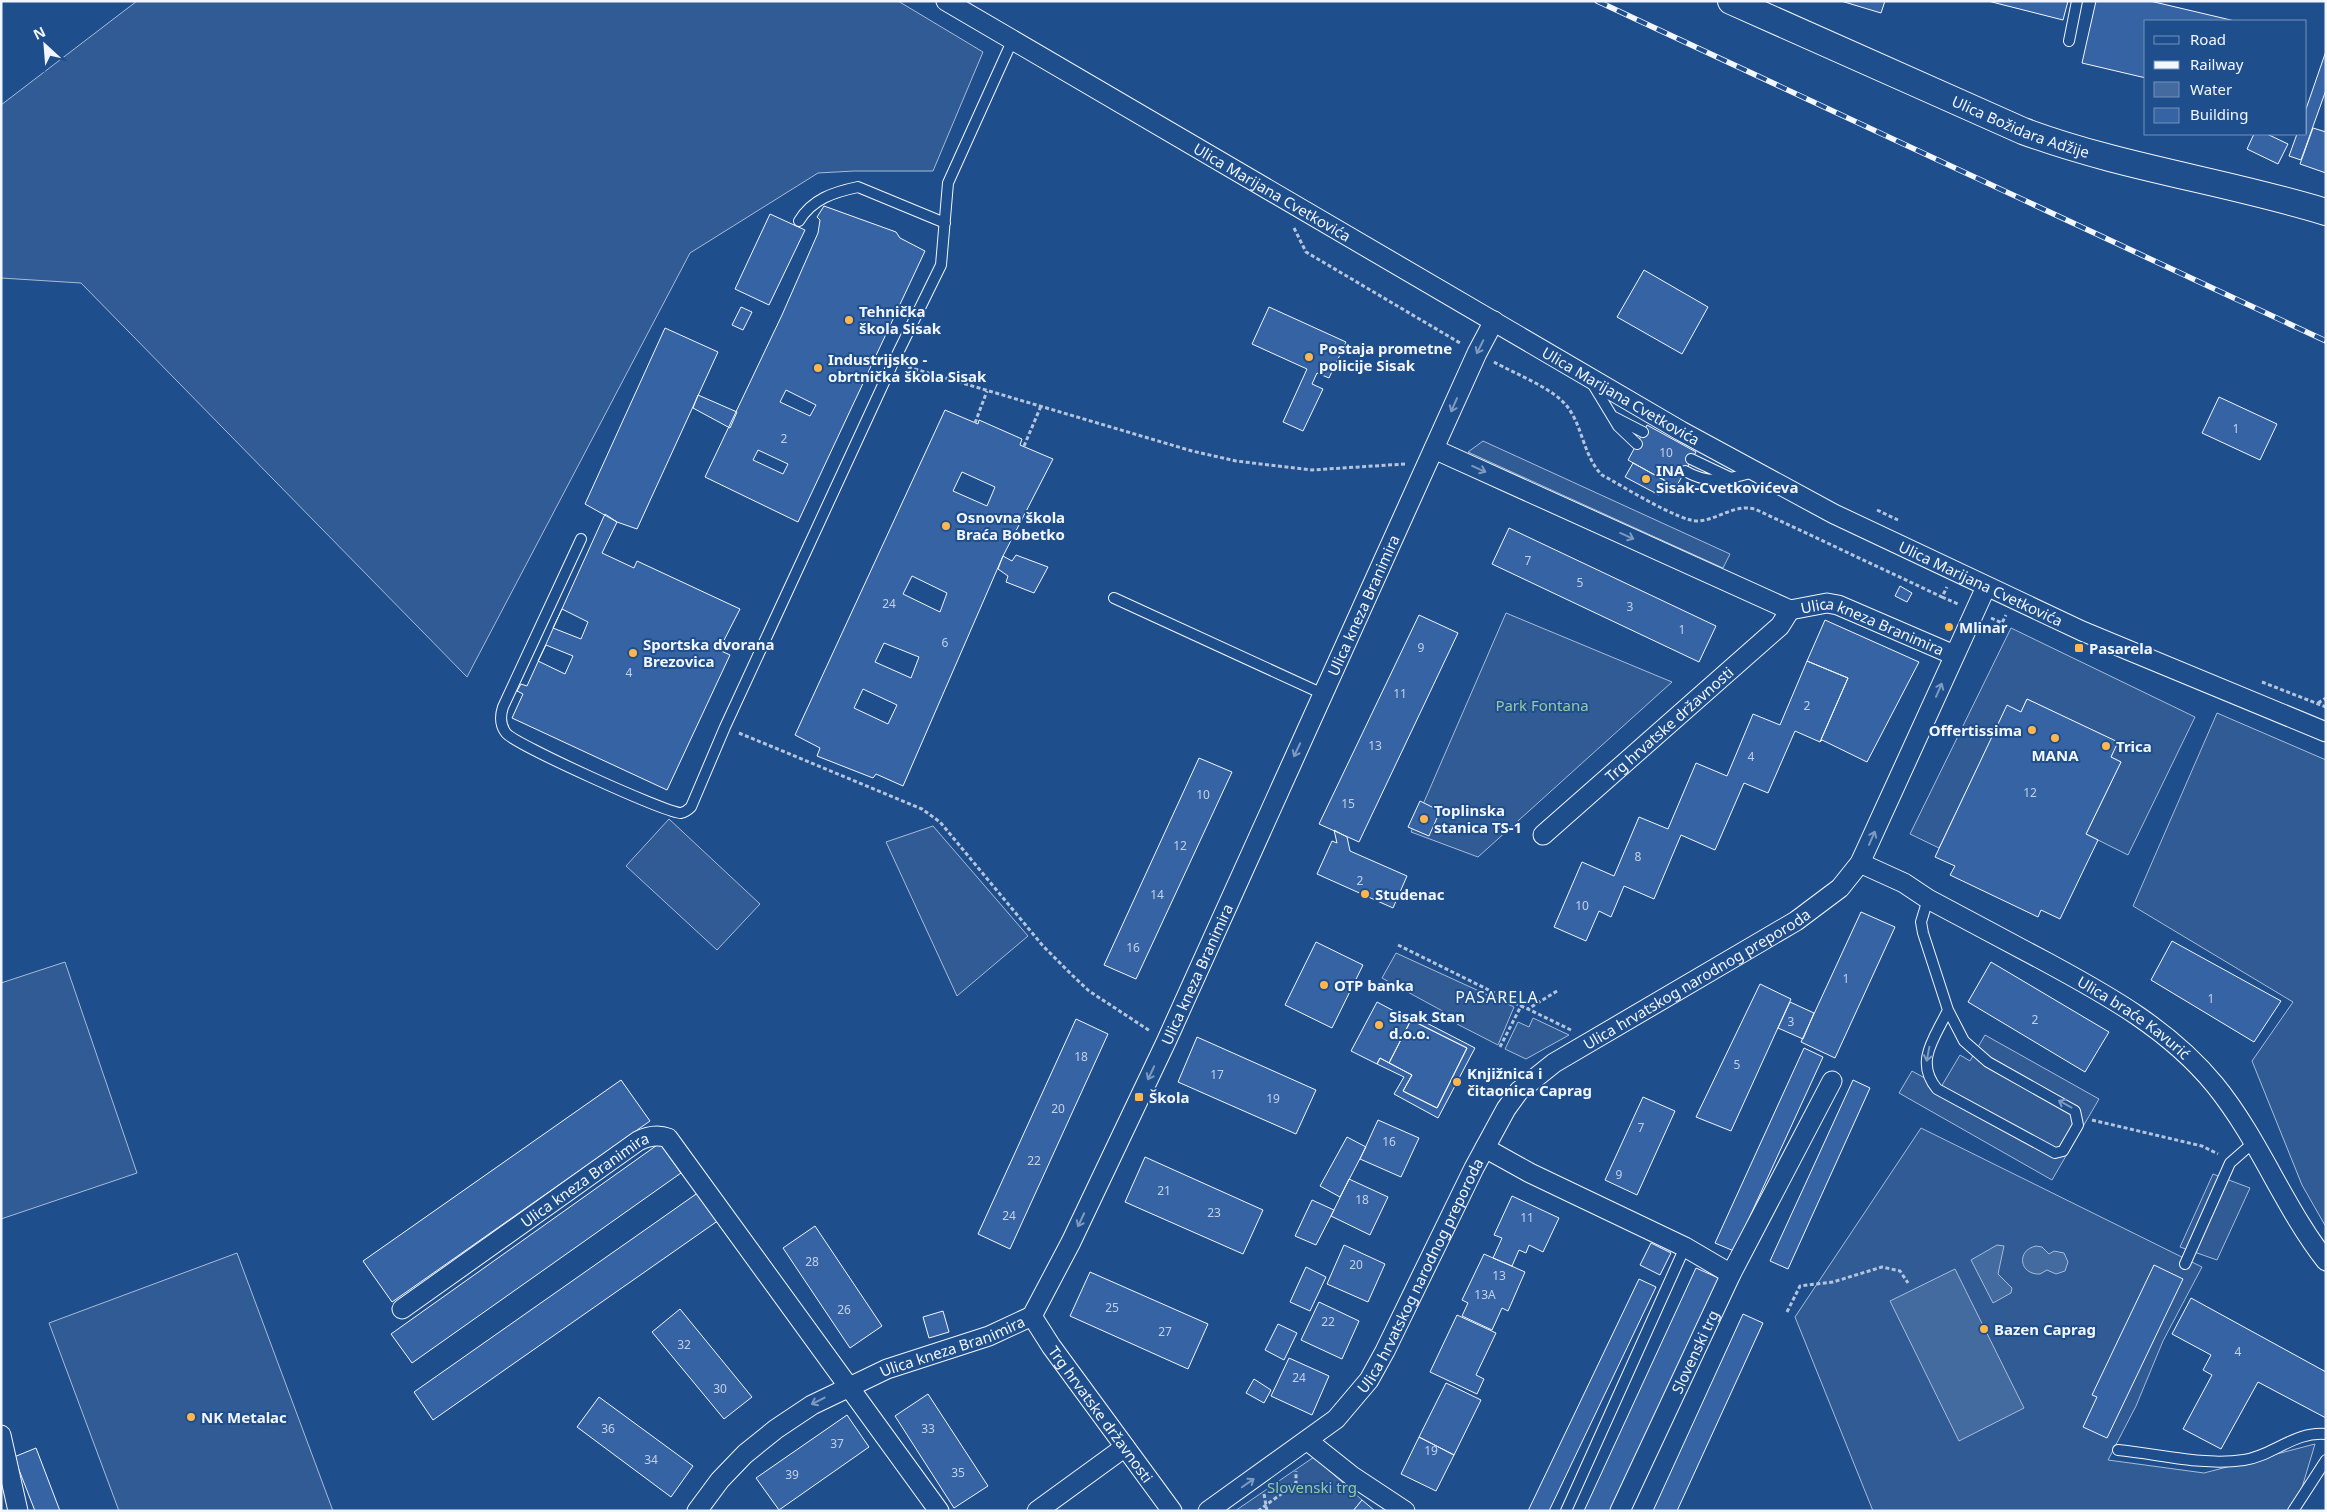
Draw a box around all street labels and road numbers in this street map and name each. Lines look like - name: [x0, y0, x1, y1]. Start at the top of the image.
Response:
- street label: Ulica Božidara Adžije: [1949, 91, 2092, 162]
- street label: Ulica Marijana Cvetkovića: [1190, 138, 1355, 246]
- street label: Ulica Marijana Cvetkovića: [1539, 342, 1703, 449]
- street label: Ulica kneza Branimira: [1323, 531, 1404, 679]
- street label: Ulica Marijana Cvetkovića: [1896, 536, 2066, 631]
- street label: Ulica kneza Branimira: [1799, 593, 1947, 660]
- street label: Trg hrvatske državnosti: [1601, 662, 1737, 786]
- street label: Ulica kneza Branimira: [1156, 901, 1237, 1048]
- street label: Ulica hrvatskog narodnog preporoda: [1579, 904, 1814, 1054]
- street label: Ulica braće Kavurić: [2074, 971, 2195, 1063]
- street label: Ulica kneza Branimira: [516, 1128, 651, 1232]
- street label: Ulica hrvatskog narodnog preporoda: [1352, 1154, 1488, 1397]
- street label: Slovenski trg: [1667, 1307, 1723, 1397]
- street label: Ulica kneza Branimira: [876, 1311, 1028, 1381]
- street label: Trg hrvatske državnosti: [1044, 1342, 1158, 1486]

